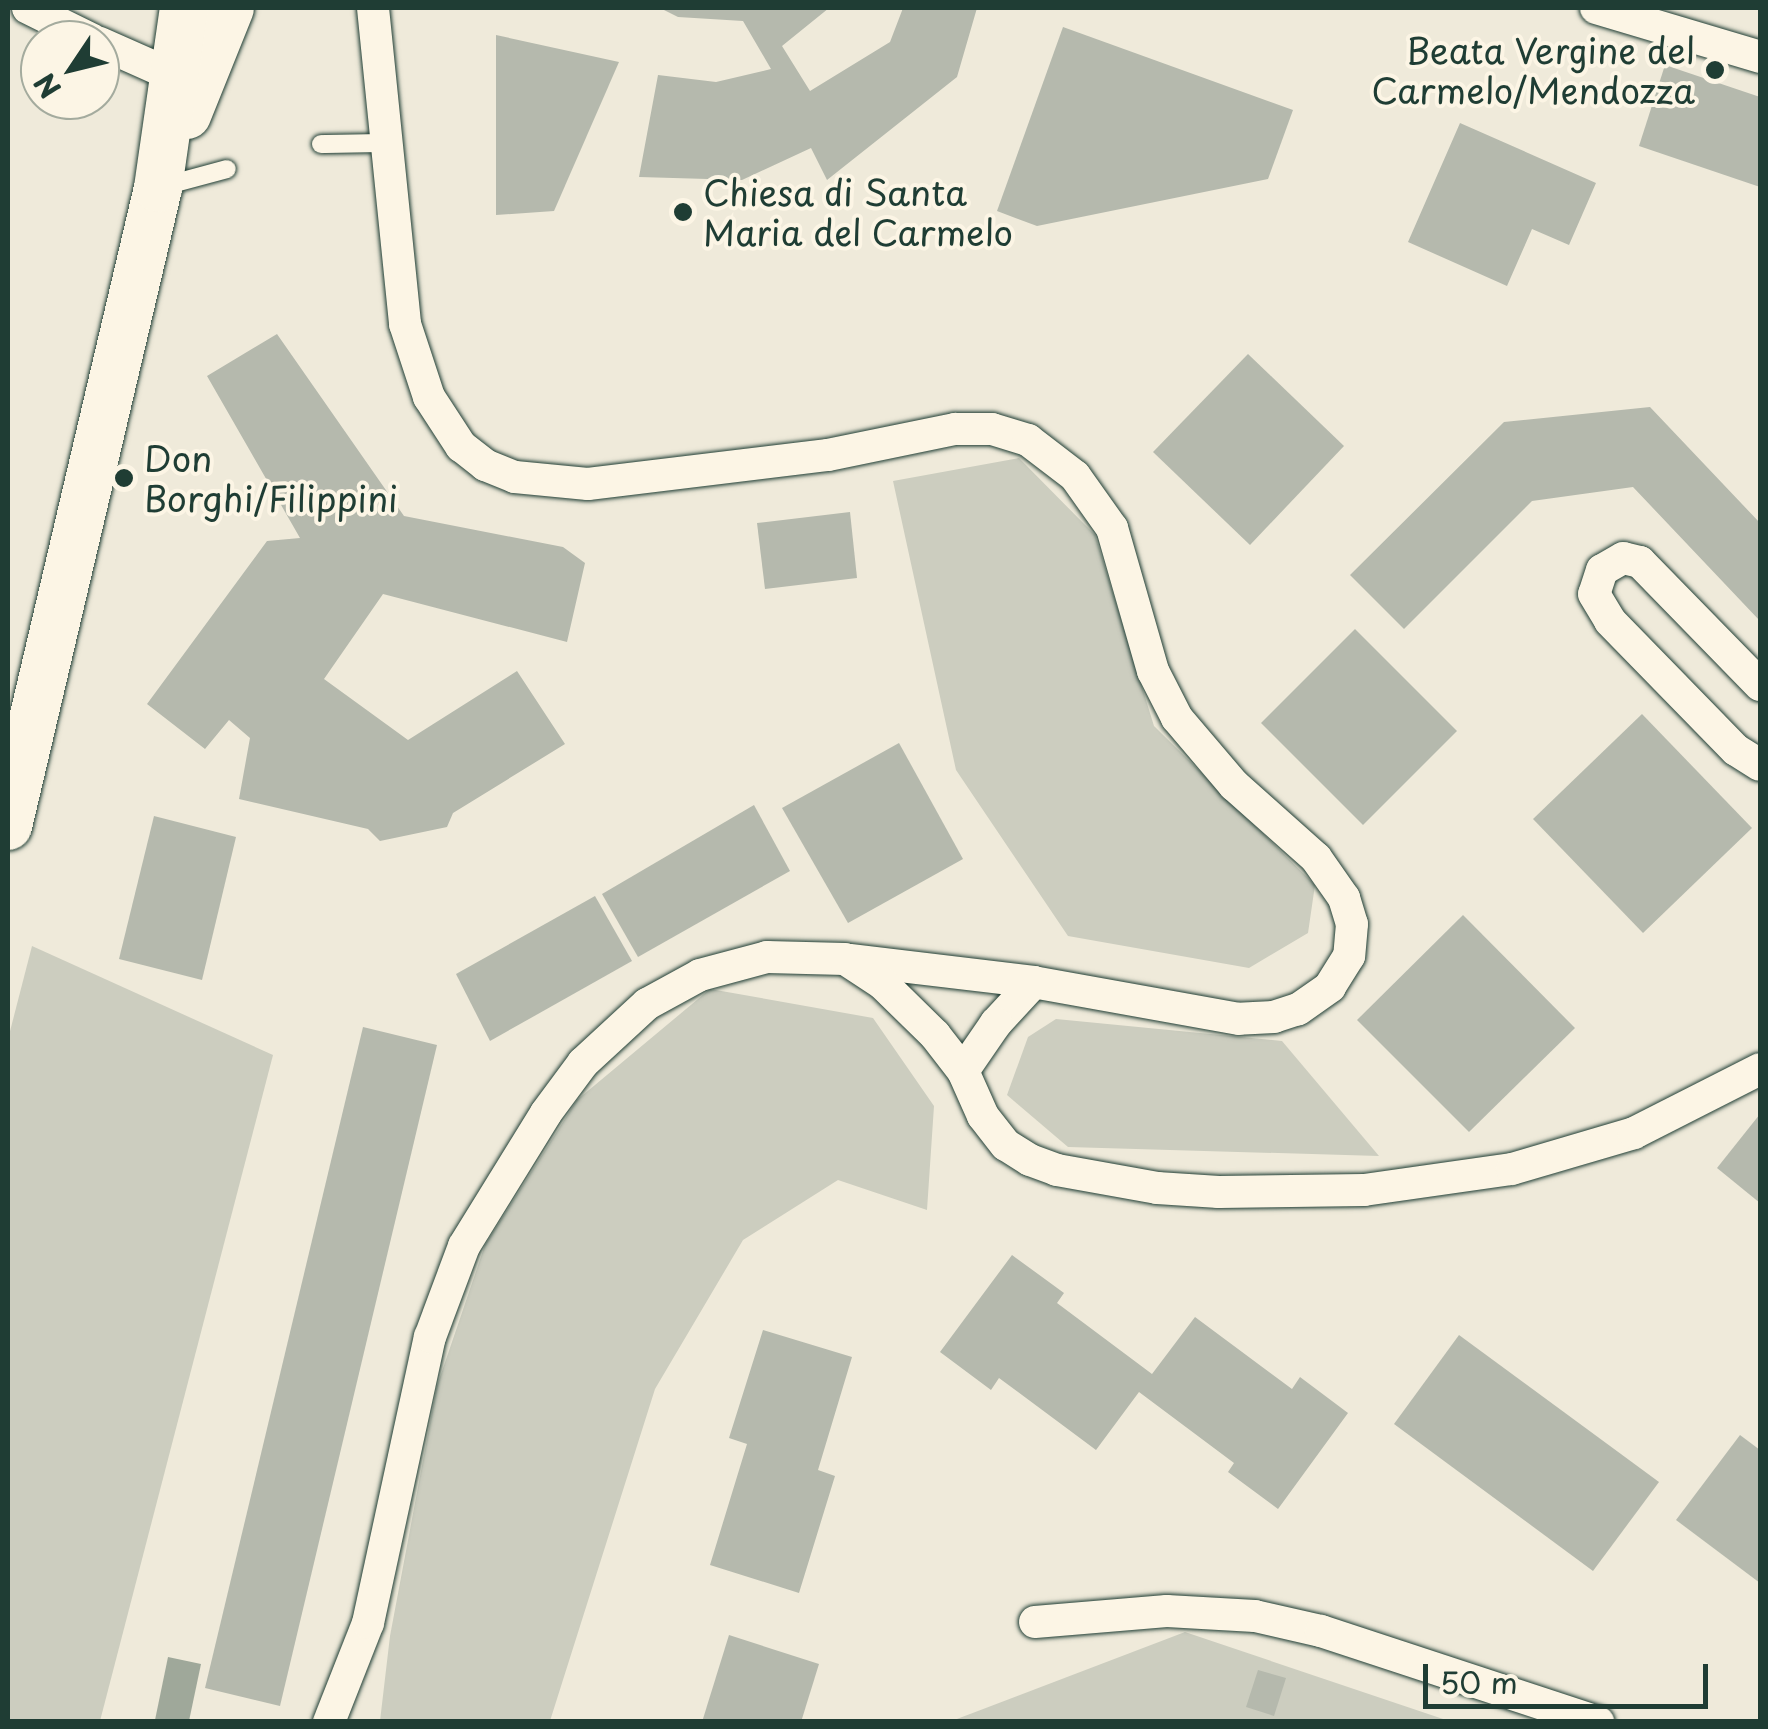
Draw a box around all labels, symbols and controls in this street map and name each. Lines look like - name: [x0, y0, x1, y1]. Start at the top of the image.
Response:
- north arrow: [20, 20, 120, 120]
- place label: Beata Vergine del Carmelo/Mendozza: [1371, 29, 1695, 111]
- marker: Beata Vergine del Carmelo/Mendozza: [1704, 59, 1726, 81]
- text: N: [23, 65, 71, 108]
- place label: Chiesa di Santa Maria del Carmelo: [703, 171, 1016, 253]
- marker: Chiesa di Santa Maria del Carmelo: [672, 201, 694, 223]
- place label: Don Borghi/Filippini: [144, 437, 398, 519]
- marker: Don Borghi/Filippini: [113, 467, 135, 489]
- scale bar: [1428, 1644, 1713, 1706]
- text: 50 m: [1440, 1659, 1518, 1704]

